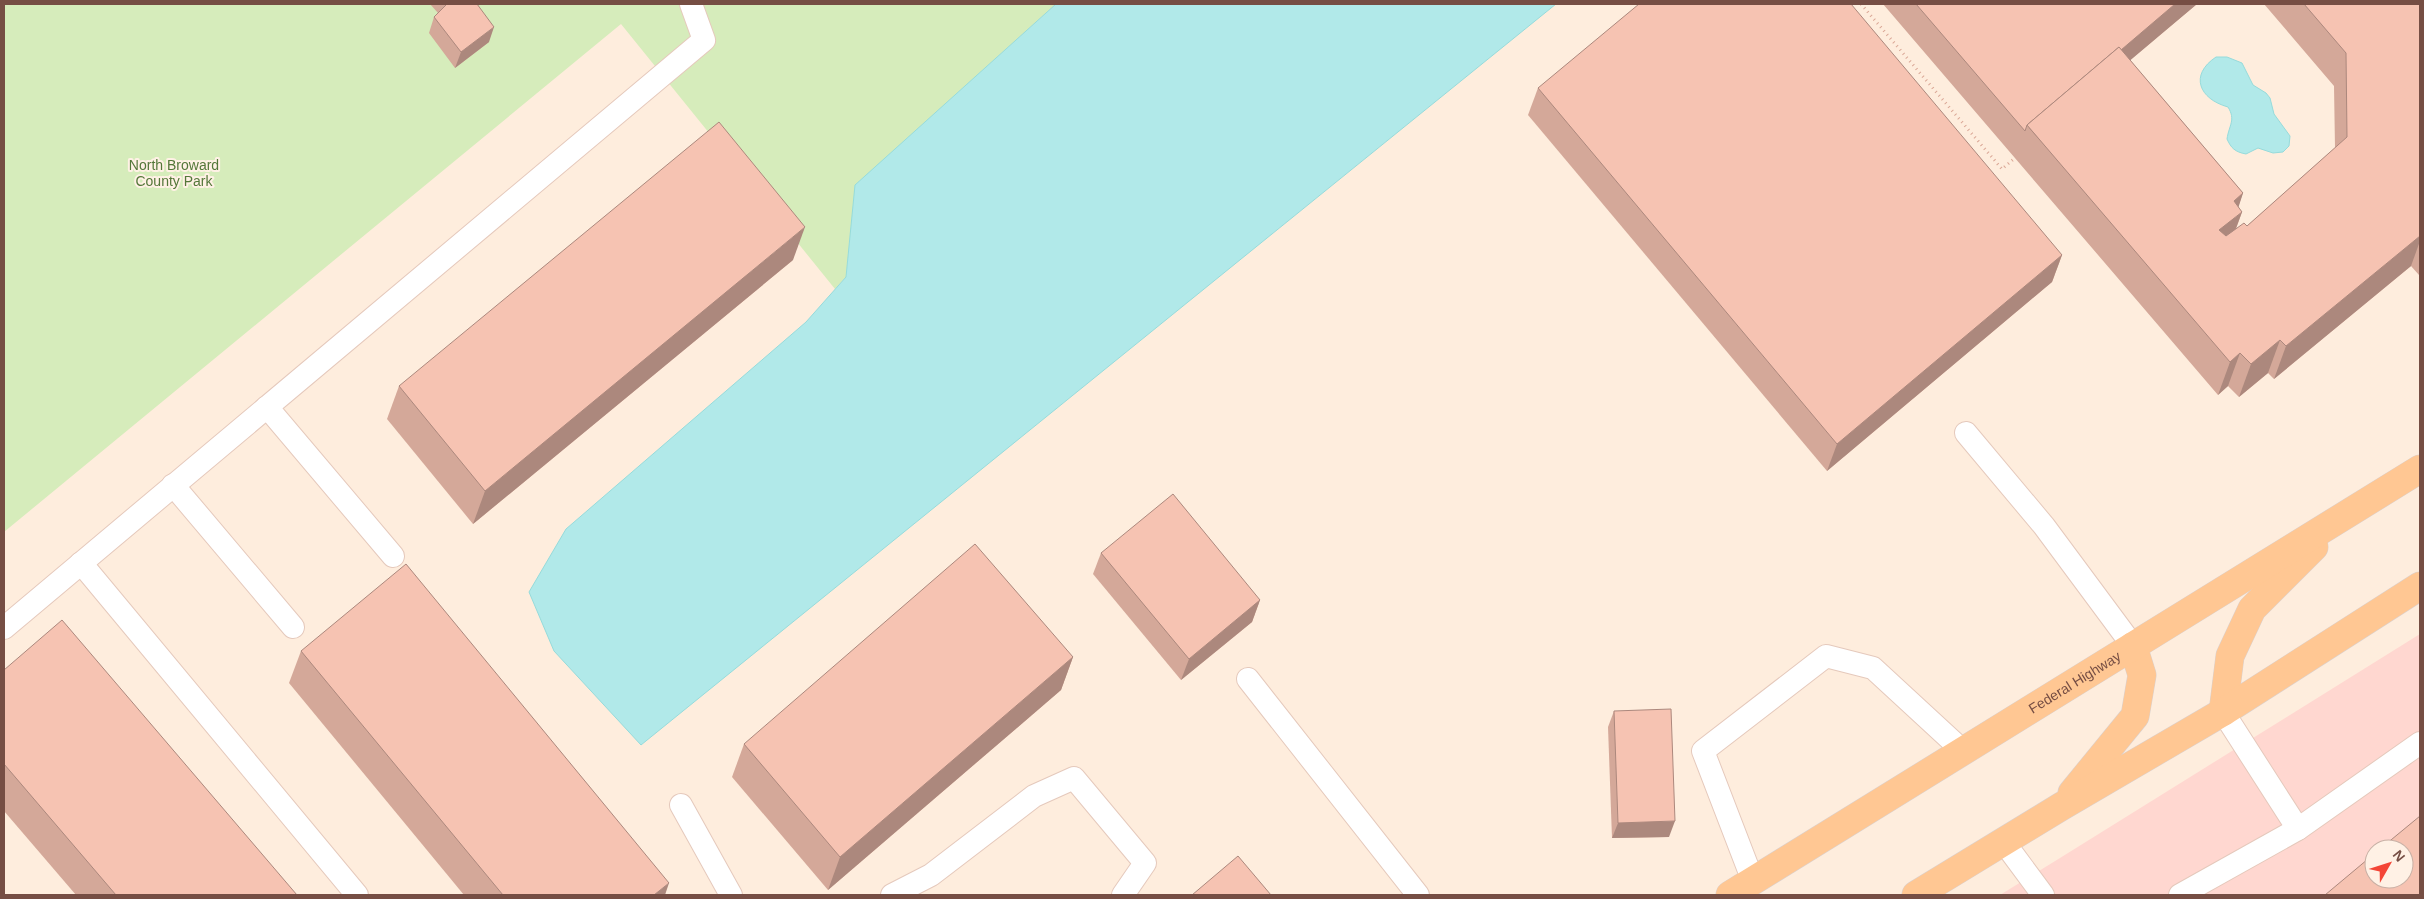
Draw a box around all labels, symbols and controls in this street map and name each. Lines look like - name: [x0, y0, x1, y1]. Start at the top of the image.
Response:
- park label: North Broward County Park: [129, 157, 219, 189]
- street label: Federal Highway: [2026, 648, 2124, 717]
- north arrow: [2364, 839, 2414, 889]
- text: N: [2390, 847, 2409, 865]

